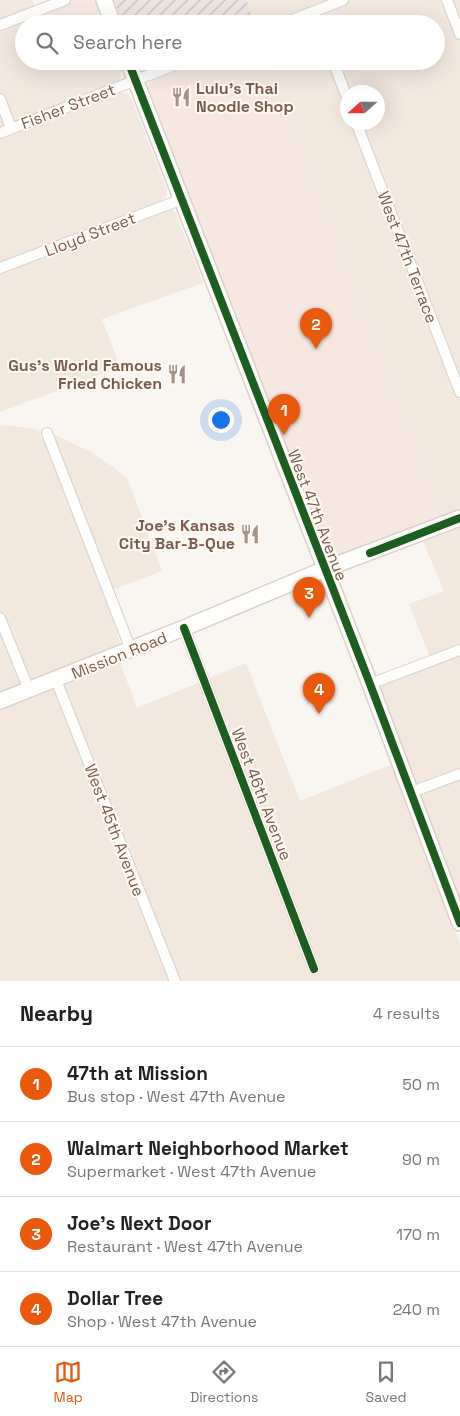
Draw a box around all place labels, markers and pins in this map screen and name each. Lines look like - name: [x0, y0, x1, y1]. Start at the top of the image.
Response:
- place label: Lulu's Thai Noodle Shop: [196, 78, 294, 117]
- restaurant icon: Lulu's Thai Noodle Shop: [170, 86, 192, 108]
- pin: 2: [300, 308, 332, 349]
- place label: Gus's World Famous Fried Chicken: [8, 355, 162, 394]
- restaurant icon: Gus's World Famous Fried Chicken: [166, 363, 188, 385]
- pin: 1: [268, 394, 300, 435]
- place label: Joe's Kansas City Bar-B-Que: [119, 515, 235, 554]
- restaurant icon: Joe's Kansas City Bar-B-Que: [239, 523, 261, 545]
- pin: 3: [293, 577, 325, 618]
- pin: 4: [303, 673, 335, 714]

